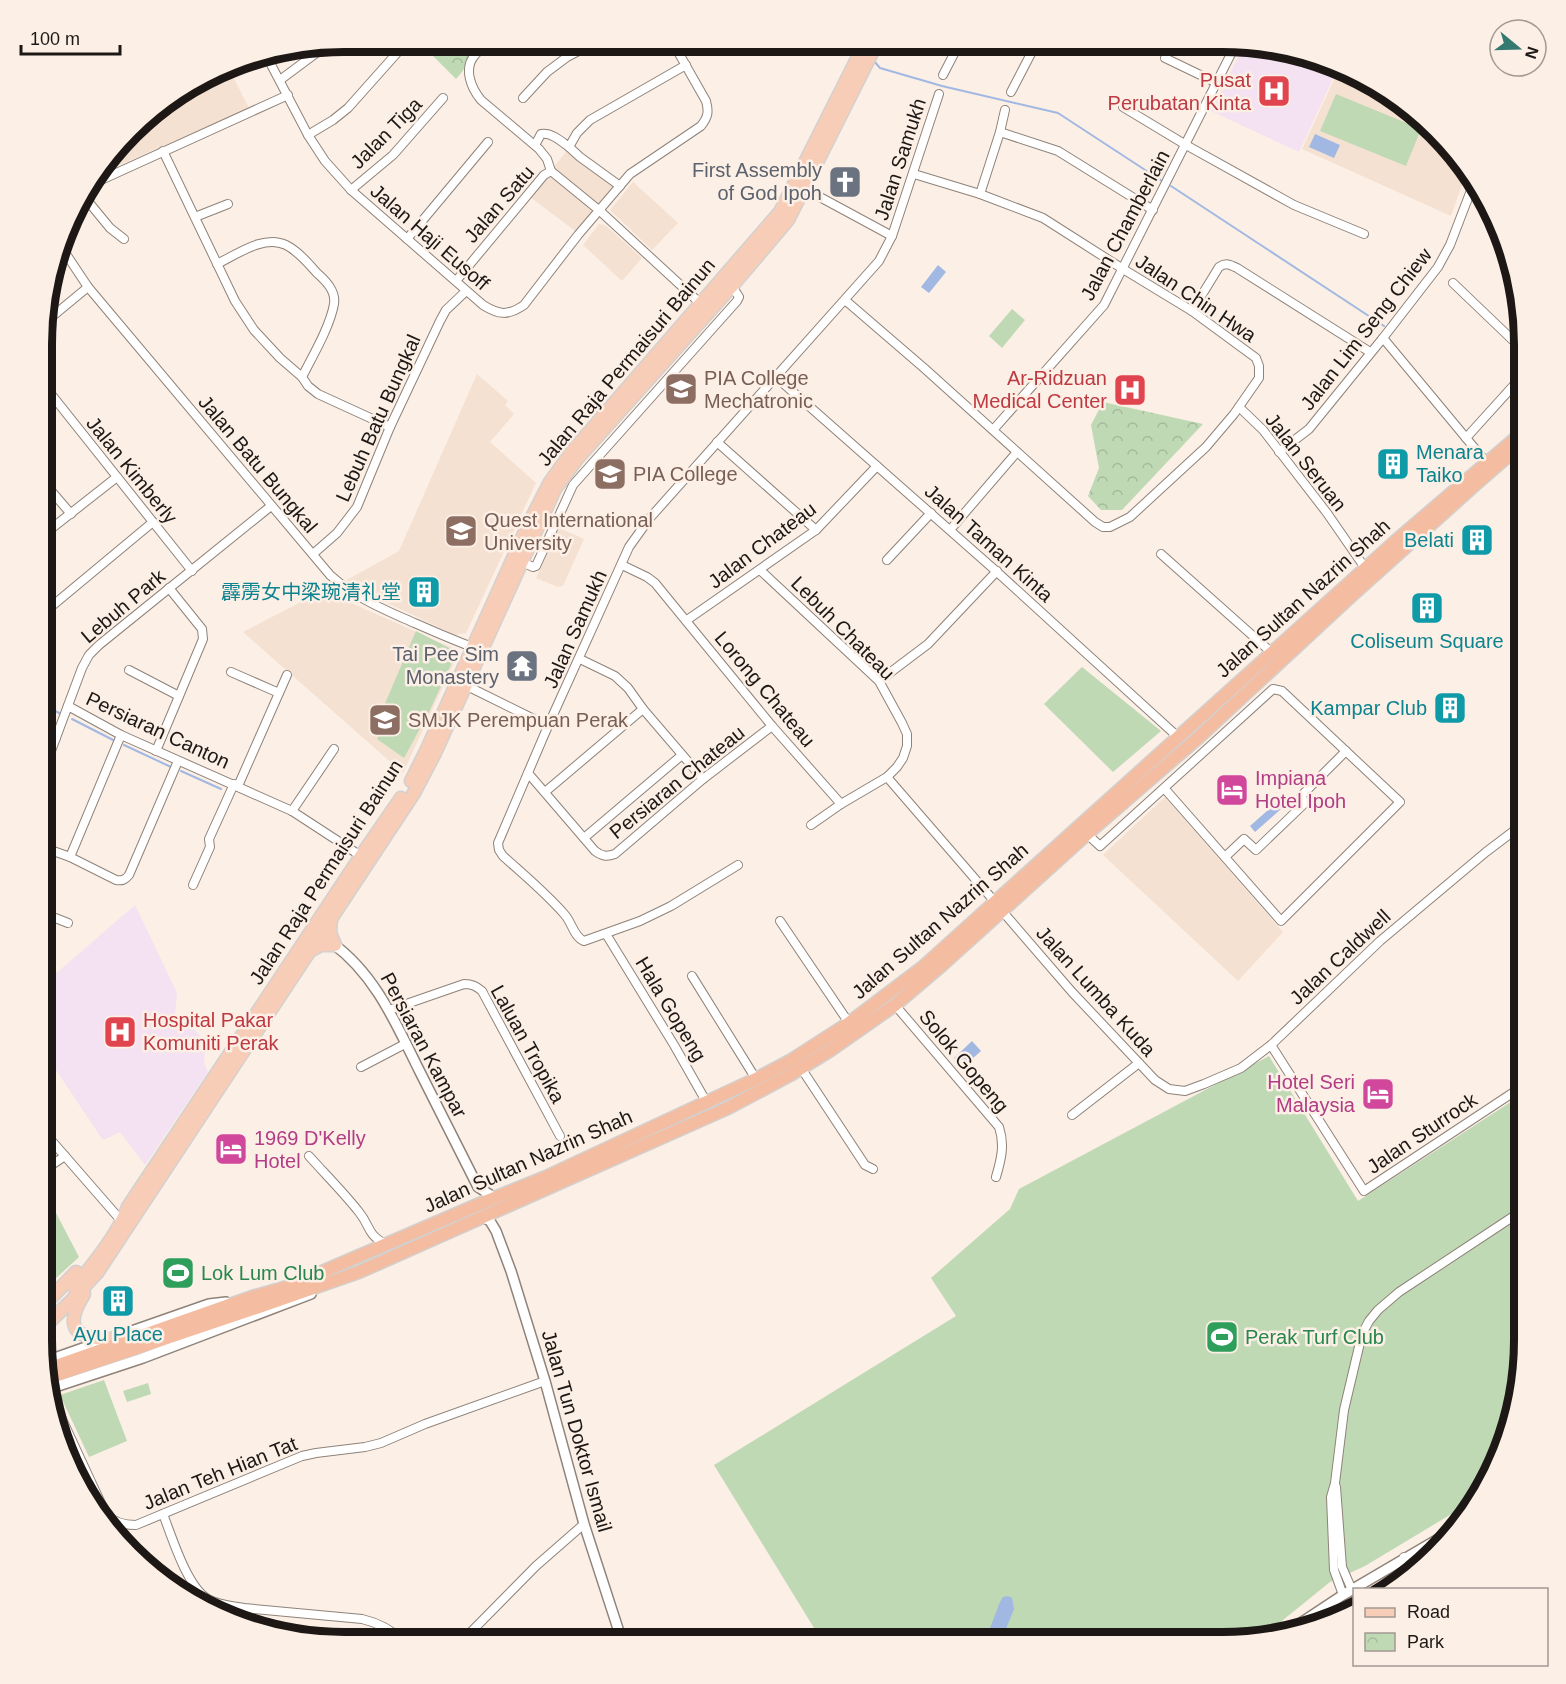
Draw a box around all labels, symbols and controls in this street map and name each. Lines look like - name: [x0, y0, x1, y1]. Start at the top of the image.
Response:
- scale bar: [21, 18, 120, 56]
- north arrow: [1488, 18, 1548, 78]
- text: 100 m: [30, 29, 80, 49]
- text: N: [1522, 44, 1542, 61]
- place label: Pusat Perubatan Kinta: [1108, 69, 1252, 114]
- hospital icon: Pusat Perubatan Kinta: [1256, 73, 1292, 109]
- street label: Jalan Tiga: [346, 92, 427, 173]
- street label: Jalan Samukh: [870, 95, 930, 223]
- street label: Jalan Chamberlain: [1076, 146, 1174, 304]
- place label: First Assembly of God Ipoh: [692, 159, 822, 204]
- street label: Jalan Satu: [460, 161, 538, 247]
- church icon: First Assembly of God Ipoh: [827, 164, 863, 200]
- street label: Jalan Haji Eusoff: [366, 180, 494, 295]
- street label: Jalan Lim Seng Chiew: [1296, 243, 1436, 414]
- street label: Jalan Chin Hwa: [1132, 250, 1261, 347]
- street label: Jalan Raja Permaisuri Bainun: [533, 254, 719, 470]
- street label: Lebuh Batu Bungkal: [331, 331, 425, 505]
- place label: PIA College Mechatronic: [704, 367, 813, 412]
- place label: Ar-Ridzuan Medical Center: [972, 367, 1107, 412]
- school or university icon: PIA College Mechatronic: [663, 371, 699, 407]
- hospital icon: Ar-Ridzuan Medical Center: [1112, 372, 1148, 408]
- street label: Jalan Batu Bungkal: [194, 391, 322, 537]
- street label: Jalan Seruan: [1261, 409, 1351, 515]
- street label: Jalan Kimberly: [82, 412, 182, 528]
- place label: Menara Taiko: [1416, 441, 1485, 486]
- building icon: Menara Taiko: [1375, 446, 1411, 482]
- school or university icon: PIA College: [592, 456, 628, 492]
- place label: PIA College: [633, 463, 738, 485]
- street label: Jalan Taman Kinta: [921, 480, 1058, 607]
- street label: Jalan Chateau: [704, 497, 820, 593]
- place label: Quest International University: [484, 509, 653, 554]
- school or university icon: Quest International University: [443, 513, 479, 549]
- street label: Jalan Sultan Nazrin Shah: [1212, 514, 1394, 682]
- building icon: Belati: [1459, 522, 1495, 558]
- place label: Belati: [1404, 529, 1454, 551]
- street label: Lebuh Park: [77, 564, 170, 647]
- street label: Jalan Samukh: [539, 567, 611, 691]
- street label: Lebuh Chateau: [787, 572, 899, 684]
- building icon: 霹雳女中梁琬清礼堂: [406, 574, 442, 610]
- place label: 霹雳女中梁琬清礼堂: [221, 581, 401, 603]
- building icon: Coliseum Square: [1409, 590, 1445, 626]
- street label: Lorong Chateau: [710, 627, 820, 751]
- place label: Coliseum Square: [1350, 630, 1504, 652]
- place label: Tai Pee Sim Monastery: [392, 643, 499, 688]
- temple icon: Tai Pee Sim Monastery: [504, 648, 540, 684]
- street label: Persiaran Canton: [83, 687, 233, 773]
- building icon: Kampar Club: [1432, 690, 1468, 726]
- place label: Kampar Club: [1310, 697, 1427, 719]
- school or university icon: SMJK Perempuan Perak: [367, 702, 403, 738]
- place label: SMJK Perempuan Perak: [408, 709, 629, 731]
- street label: Persiaran Chateau: [605, 721, 749, 843]
- street label: Jalan Raja Permaisuri Bainun: [245, 756, 407, 988]
- place label: Impiana Hotel Ipoh: [1255, 767, 1346, 812]
- hotel icon: Impiana Hotel Ipoh: [1214, 772, 1250, 808]
- street label: Jalan Sultan Nazrin Shah: [848, 839, 1032, 1003]
- street label: Jalan Caldwell: [1285, 905, 1395, 1009]
- street label: Jalan Lumba Kuda: [1032, 922, 1161, 1061]
- street label: Hala Gopeng: [631, 953, 711, 1065]
- street label: Persiaran Kampar: [376, 969, 472, 1122]
- street label: Laluan Tropika: [487, 981, 570, 1107]
- street label: Solok Gopeng: [915, 1005, 1013, 1117]
- place label: Hospital Pakar Komuniti Perak: [143, 1009, 280, 1054]
- hospital icon: Hospital Pakar Komuniti Perak: [102, 1014, 138, 1050]
- place label: Hotel Seri Malaysia: [1267, 1071, 1356, 1116]
- hotel icon: Hotel Seri Malaysia: [1360, 1076, 1396, 1112]
- street label: Jalan Sturrock: [1363, 1088, 1482, 1178]
- street label: Jalan Sultan Nazrin Shah: [420, 1105, 636, 1217]
- place label: 1969 D'Kelly Hotel: [254, 1127, 366, 1172]
- hotel icon: 1969 D'Kelly Hotel: [213, 1131, 249, 1167]
- sports icon: Lok Lum Club: [160, 1255, 196, 1291]
- place label: Lok Lum Club: [201, 1262, 324, 1284]
- building icon: Ayu Place: [100, 1283, 136, 1319]
- sports icon: Perak Turf Club: [1204, 1319, 1240, 1355]
- place label: Ayu Place: [73, 1323, 163, 1345]
- place label: Perak Turf Club: [1245, 1326, 1384, 1348]
- street label: Jalan Tun Doktor Ismail: [538, 1328, 616, 1534]
- street label: Jalan Teh Hian Tat: [140, 1432, 300, 1514]
- legend: [1353, 1588, 1548, 1666]
- text: Road: [1407, 1602, 1450, 1622]
- text: Park: [1407, 1632, 1445, 1652]

